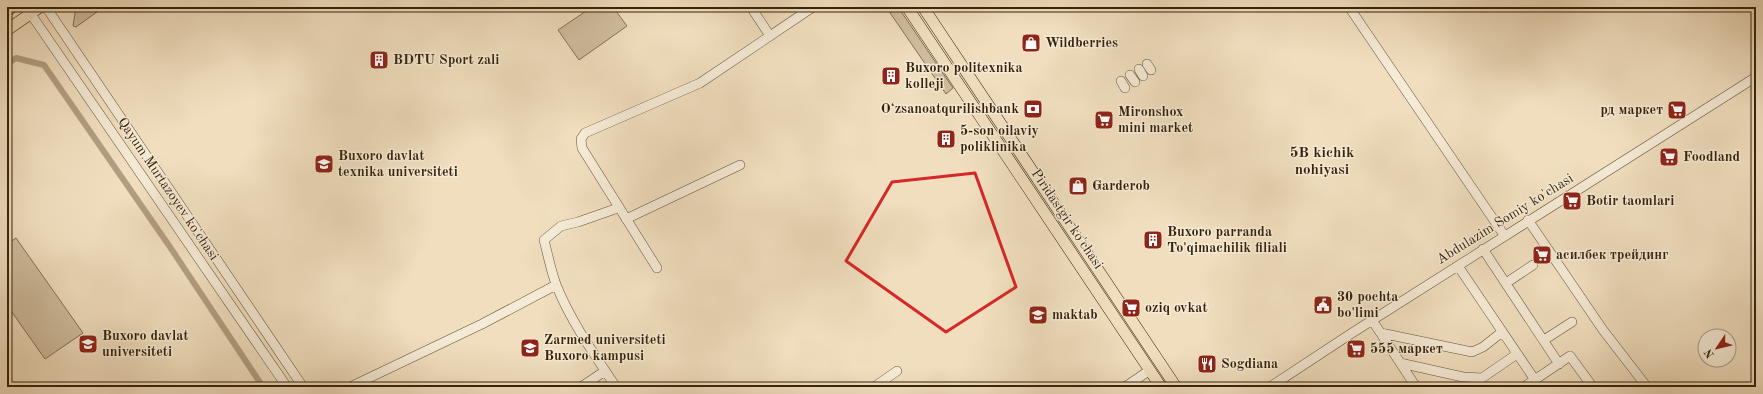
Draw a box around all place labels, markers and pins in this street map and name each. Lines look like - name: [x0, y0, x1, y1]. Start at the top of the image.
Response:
- shop icon: Wildberries: [1020, 32, 1042, 54]
- place label: Wildberries: [1045, 36, 1118, 50]
- building icon: BDTU Sport zali: [368, 49, 390, 71]
- place label: BDTU Sport zali: [393, 53, 499, 67]
- place label: Buxoro politexnika kolleji: [905, 61, 1023, 91]
- building icon: Buxoro politexnika kolleji: [880, 65, 902, 87]
- bank icon: Oʻzsanoatqurilishbank: [1022, 98, 1044, 120]
- supermarket icon: рд маркет: [1666, 99, 1688, 121]
- place label: Oʻzsanoatqurilishbank: [881, 102, 1019, 116]
- place label: рд маркет: [1600, 103, 1663, 117]
- place label: Mironshox mini market: [1118, 105, 1193, 135]
- supermarket icon: Mironshox mini market: [1093, 109, 1115, 131]
- place label: 5-son oilaviy poliklinika: [960, 124, 1039, 154]
- building icon: 5-son oilaviy poliklinika: [935, 128, 957, 150]
- supermarket icon: Foodland: [1658, 146, 1680, 168]
- place label: Buxoro davlat texnika universiteti: [338, 149, 458, 179]
- place label: Foodland: [1683, 150, 1741, 164]
- school or university icon: Buxoro davlat texnika universiteti: [313, 153, 335, 175]
- shop icon: Garderob: [1067, 175, 1089, 197]
- place label: Garderob: [1092, 179, 1150, 193]
- supermarket icon: Botir taomlari: [1561, 190, 1583, 212]
- place label: Botir taomlari: [1586, 194, 1674, 208]
- place label: Buxoro parranda To'qimachilik filiali: [1167, 225, 1287, 255]
- building icon: Buxoro parranda To'qimachilik filiali: [1142, 229, 1164, 251]
- supermarket icon: асилбек трейдинг: [1531, 244, 1553, 266]
- place label: асилбек трейдинг: [1556, 248, 1668, 262]
- place label: 30 pochta bo'limi: [1337, 290, 1398, 320]
- public building icon: 30 pochta bo'limi: [1312, 294, 1334, 316]
- supermarket icon: oziq ovkat: [1120, 297, 1142, 319]
- place label: oziq ovkat: [1145, 301, 1208, 315]
- school or university icon: maktab: [1027, 304, 1049, 326]
- place label: maktab: [1052, 308, 1098, 322]
- place label: Buxoro davlat universiteti: [102, 329, 189, 359]
- school or university icon: Buxoro davlat universiteti: [77, 333, 99, 355]
- place label: Zarmed universiteti Buxoro kampusi: [544, 333, 666, 363]
- school or university icon: Zarmed universiteti Buxoro kampusi: [519, 337, 541, 359]
- supermarket icon: 555 маркет: [1345, 338, 1367, 360]
- place label: 555 маркет: [1370, 342, 1443, 356]
- restaurant icon: Sogdiana: [1196, 353, 1218, 375]
- place label: Sogdiana: [1221, 357, 1278, 371]

